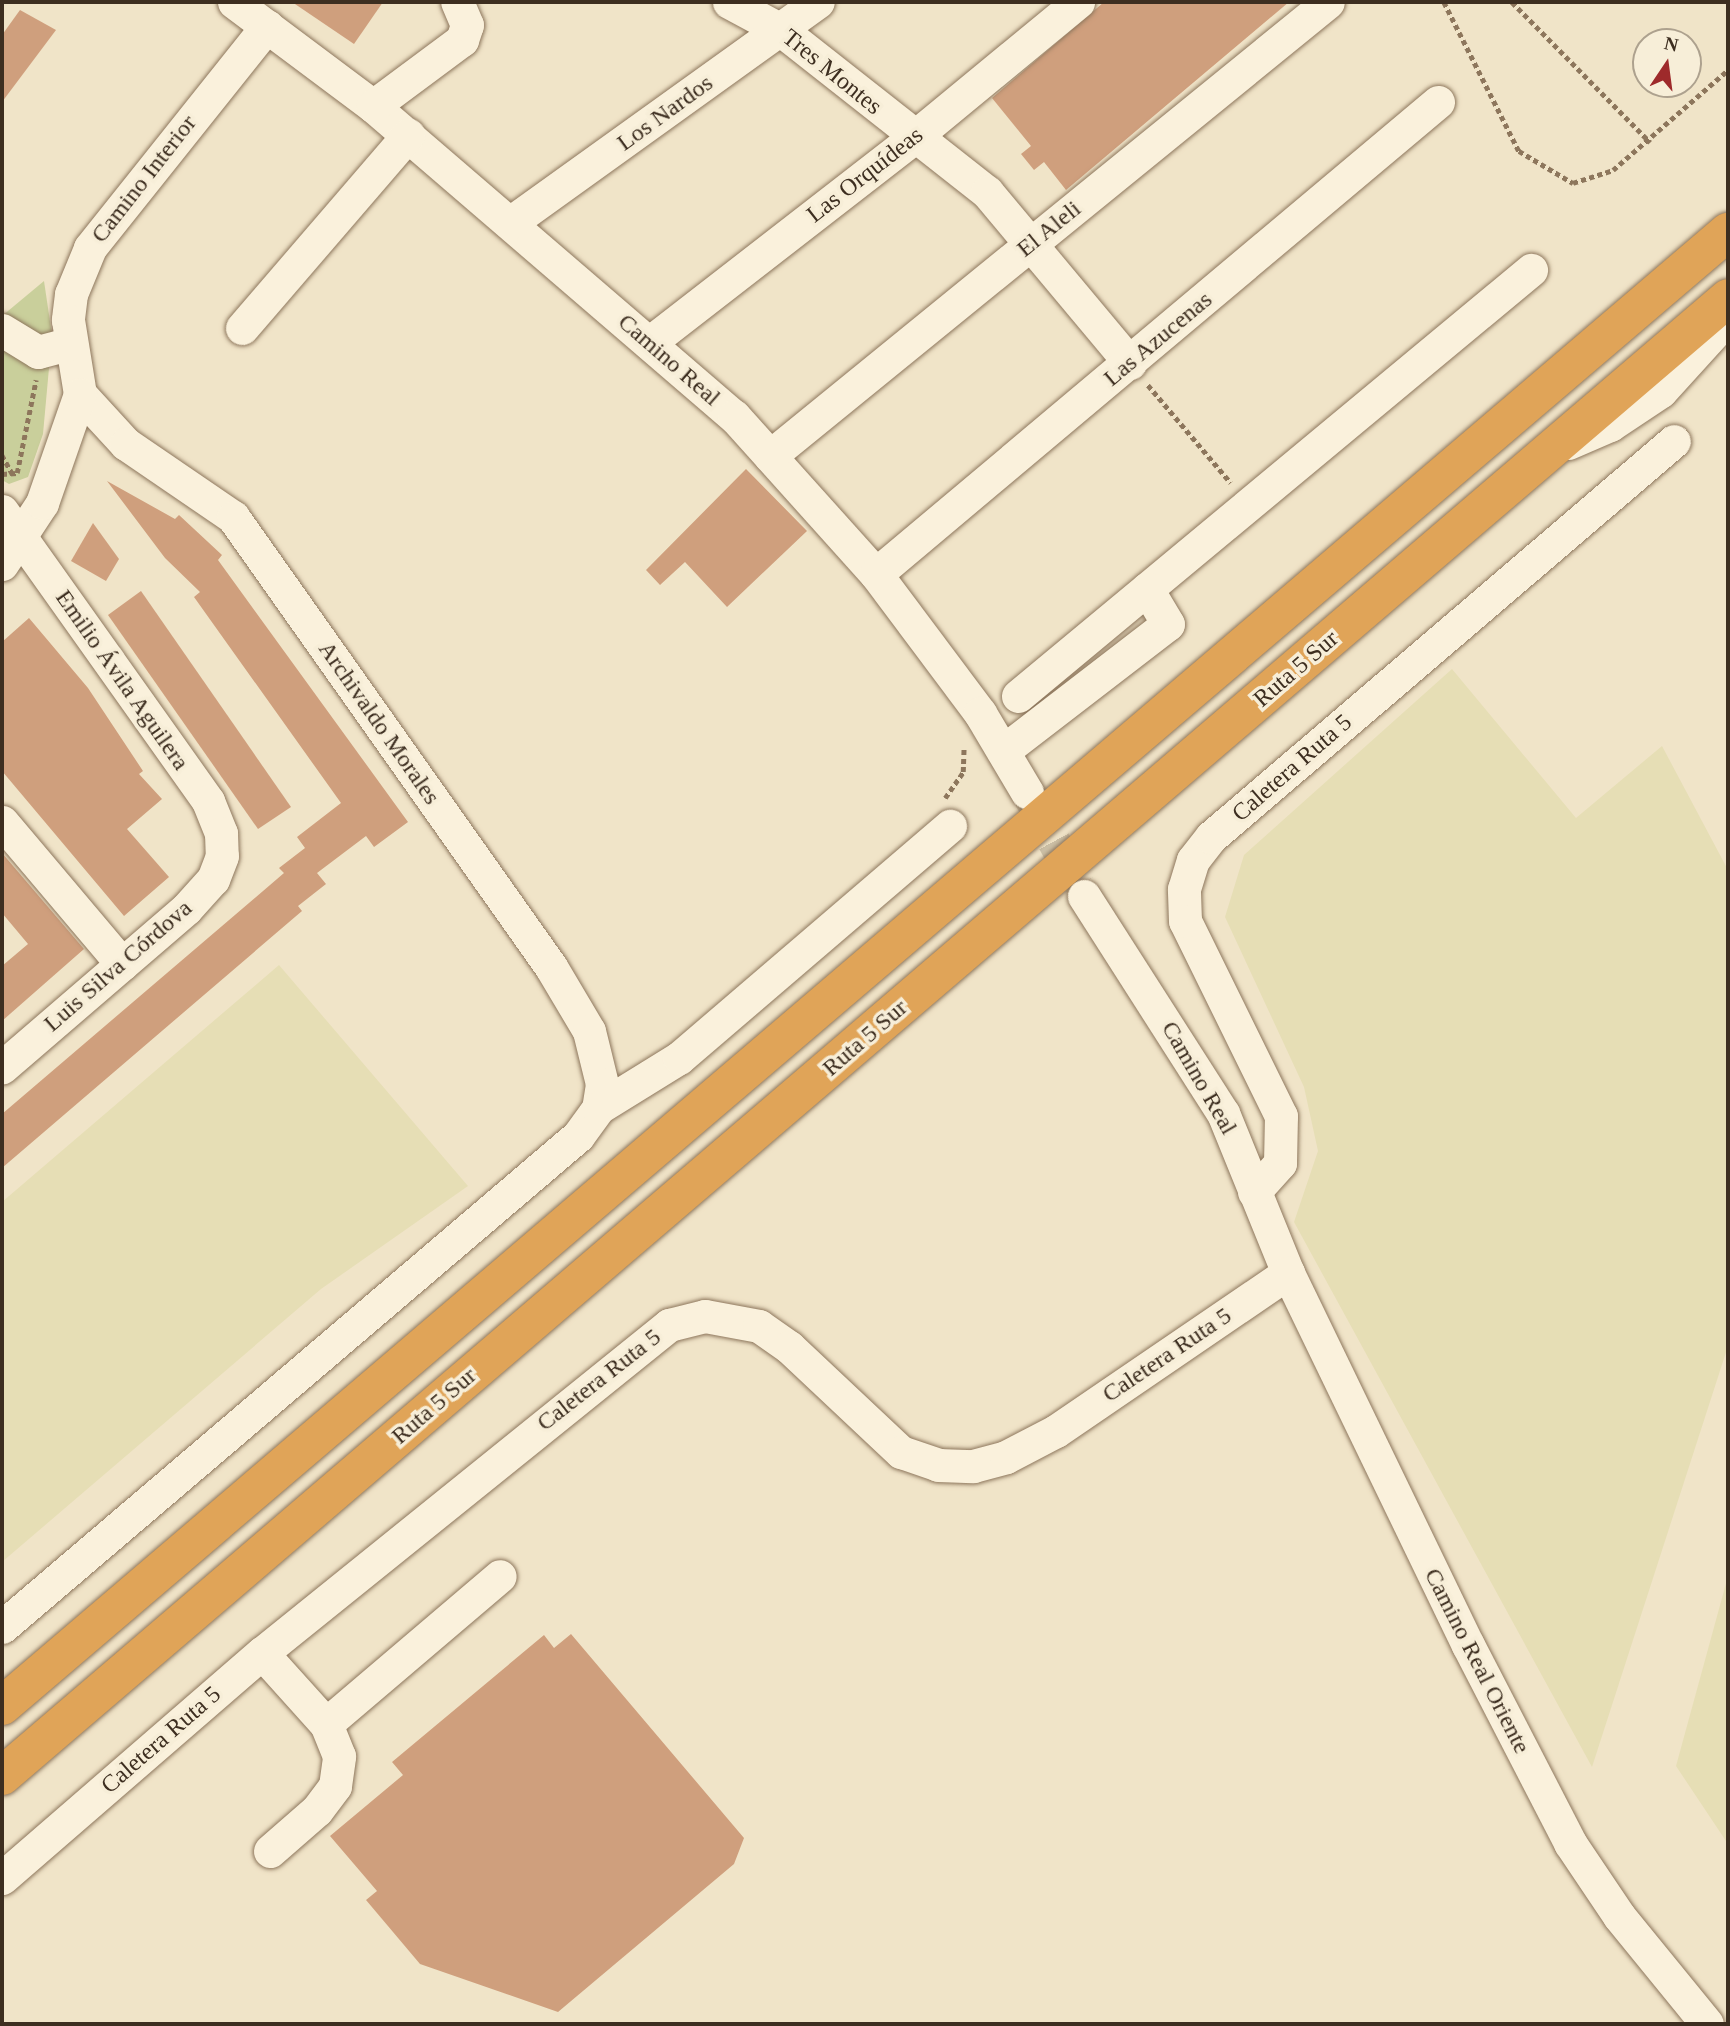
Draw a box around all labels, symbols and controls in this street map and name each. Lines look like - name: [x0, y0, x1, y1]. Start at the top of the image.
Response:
- street label: Tres Montes: [776, 23, 888, 121]
- north arrow: [1632, 28, 1702, 98]
- text: N: [1662, 32, 1680, 56]
- street label: Los Nardos: [612, 69, 718, 157]
- street label: Camino Interior: [85, 109, 203, 249]
- street label: Las Orquídeas: [801, 121, 929, 229]
- street label: El Aleli: [1011, 194, 1087, 264]
- street label: Las Azucenas: [1097, 285, 1219, 393]
- street label: Camino Real: [612, 308, 726, 412]
- street label: Emilio Ávila Aguilera: [49, 584, 195, 776]
- street label: Ruta 5 Sur: [1248, 624, 1344, 714]
- street label: Archivaldo Morales: [312, 636, 446, 810]
- street label: Caletera Ruta 5: [1226, 708, 1358, 828]
- street label: Luis Silva Córdova: [38, 894, 198, 1038]
- street label: Ruta 5 Sur: [817, 993, 913, 1083]
- street label: Camino Real: [1155, 1016, 1243, 1140]
- street label: Caletera Ruta 5: [1097, 1301, 1237, 1409]
- street label: Caletera Ruta 5: [531, 1323, 667, 1437]
- street label: Ruta 5 Sur: [386, 1361, 482, 1451]
- street label: Camino Real Oriente: [1418, 1564, 1536, 1758]
- street label: Caletera Ruta 5: [95, 1680, 227, 1800]

